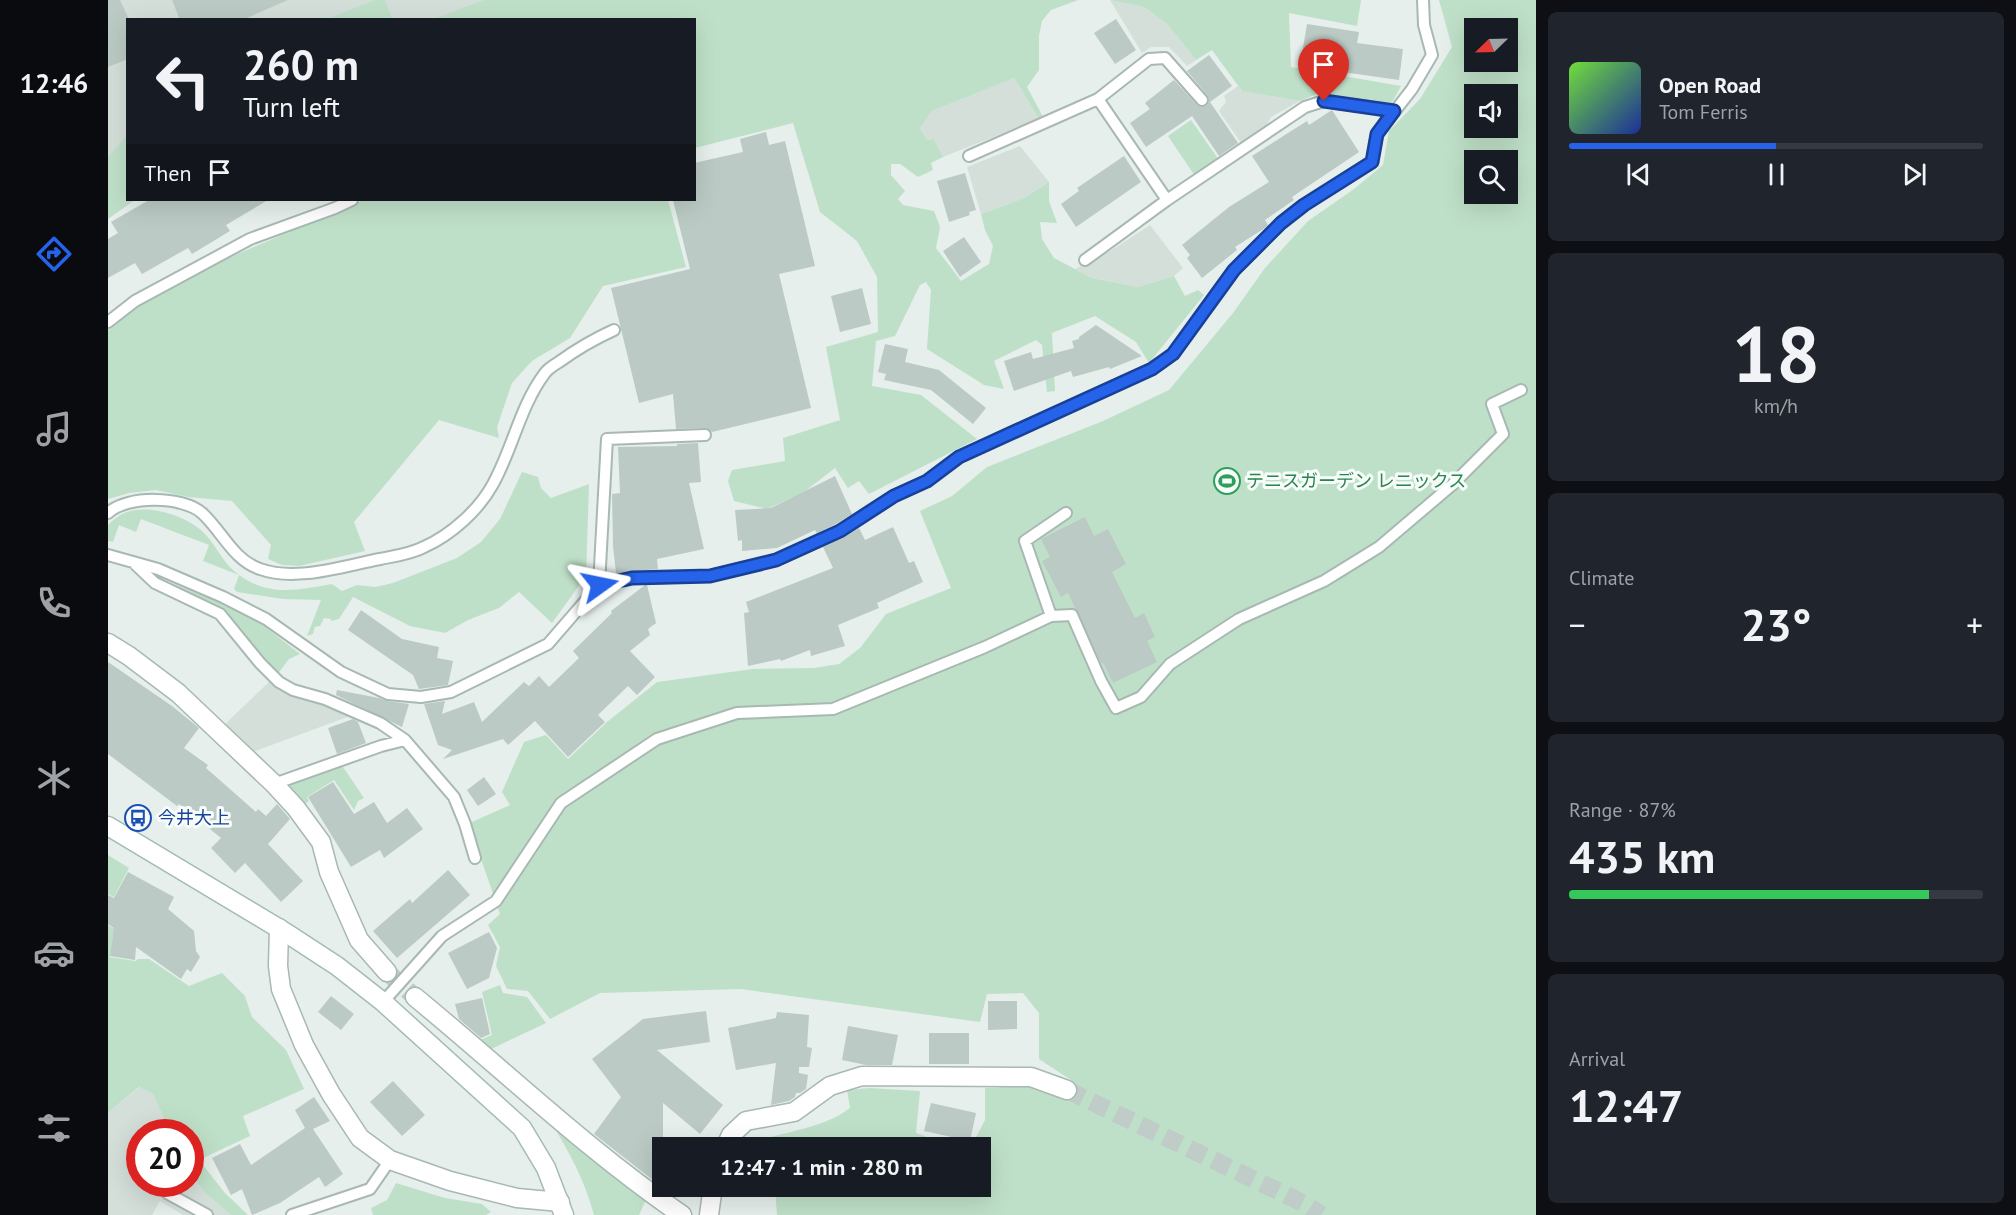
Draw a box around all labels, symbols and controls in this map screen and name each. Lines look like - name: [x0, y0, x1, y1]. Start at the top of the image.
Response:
- north arrow: [1464, 18, 1518, 72]
- map controls: [1464, 18, 1518, 204]
- text: 260 m: [243, 37, 359, 92]
- pin: [1298, 39, 1349, 101]
- icon: left: [144, 42, 222, 120]
- icon: arrive: [1307, 48, 1340, 81]
- text: 12:46: [20, 66, 88, 100]
- text: Open Road: [1659, 71, 1761, 99]
- button: sound: [1464, 84, 1518, 138]
- text: Turn left: [243, 90, 340, 124]
- text: Tom Ferris: [1659, 99, 1748, 125]
- button: search: [1464, 150, 1518, 204]
- icon: arrive: [203, 156, 236, 189]
- icon: previous: [1622, 158, 1655, 191]
- icon: pause: [1760, 158, 1793, 191]
- icon: next: [1898, 158, 1931, 191]
- text: Then: [144, 159, 191, 187]
- icon: directions: [33, 233, 75, 275]
- text: 18: [1732, 303, 1820, 404]
- text: km/h: [1754, 393, 1798, 419]
- icon: music: [33, 408, 75, 450]
- sports icon: テニスガーデン レニックス: [1212, 466, 1242, 496]
- place label: テニスガーデン レニックス: [1246, 469, 1466, 492]
- position arrow: [568, 553, 632, 617]
- text: Climate: [1569, 565, 1635, 591]
- icon: phone: [33, 582, 75, 624]
- text: 23°: [1741, 595, 1811, 653]
- text: −: [1569, 603, 1586, 646]
- text: +: [1966, 603, 1983, 646]
- icon: climate: [33, 757, 75, 799]
- text: Range · 87%: [1569, 797, 1676, 823]
- bus stop icon: 今井大上: [123, 803, 153, 833]
- place label: 今井大上: [158, 806, 230, 829]
- text: 435 km: [1569, 827, 1715, 885]
- icon: car: [33, 932, 75, 974]
- text: Arrival: [1569, 1046, 1625, 1072]
- text: 12:47: [1569, 1076, 1683, 1134]
- icon: filters: [33, 1107, 75, 1149]
- speed limit sign: 20: [126, 1119, 204, 1197]
- text: 12:47 · 1 min · 280 m: [720, 1153, 923, 1181]

